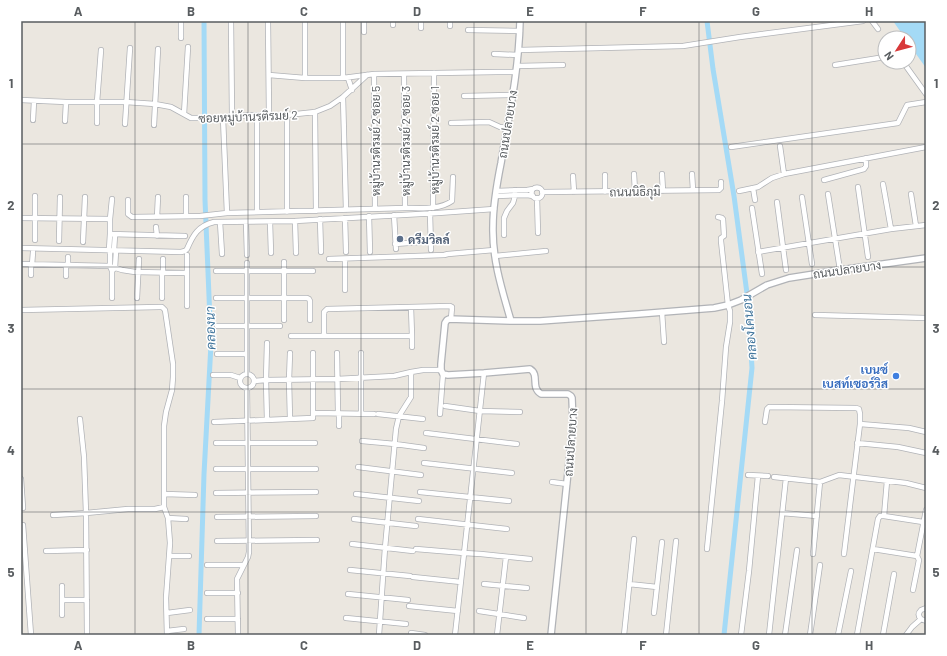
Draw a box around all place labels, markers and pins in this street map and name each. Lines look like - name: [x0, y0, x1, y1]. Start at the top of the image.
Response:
- place label: ดรีมวิลล์: [408, 232, 451, 246]
- marker: ดรีมวิลล์: [395, 234, 405, 244]
- place label: เบนซ์ เบสท์เซอร์วิส: [822, 362, 889, 390]
- marker: เบนซ์ เบสท์เซอร์วิส: [891, 371, 901, 381]

